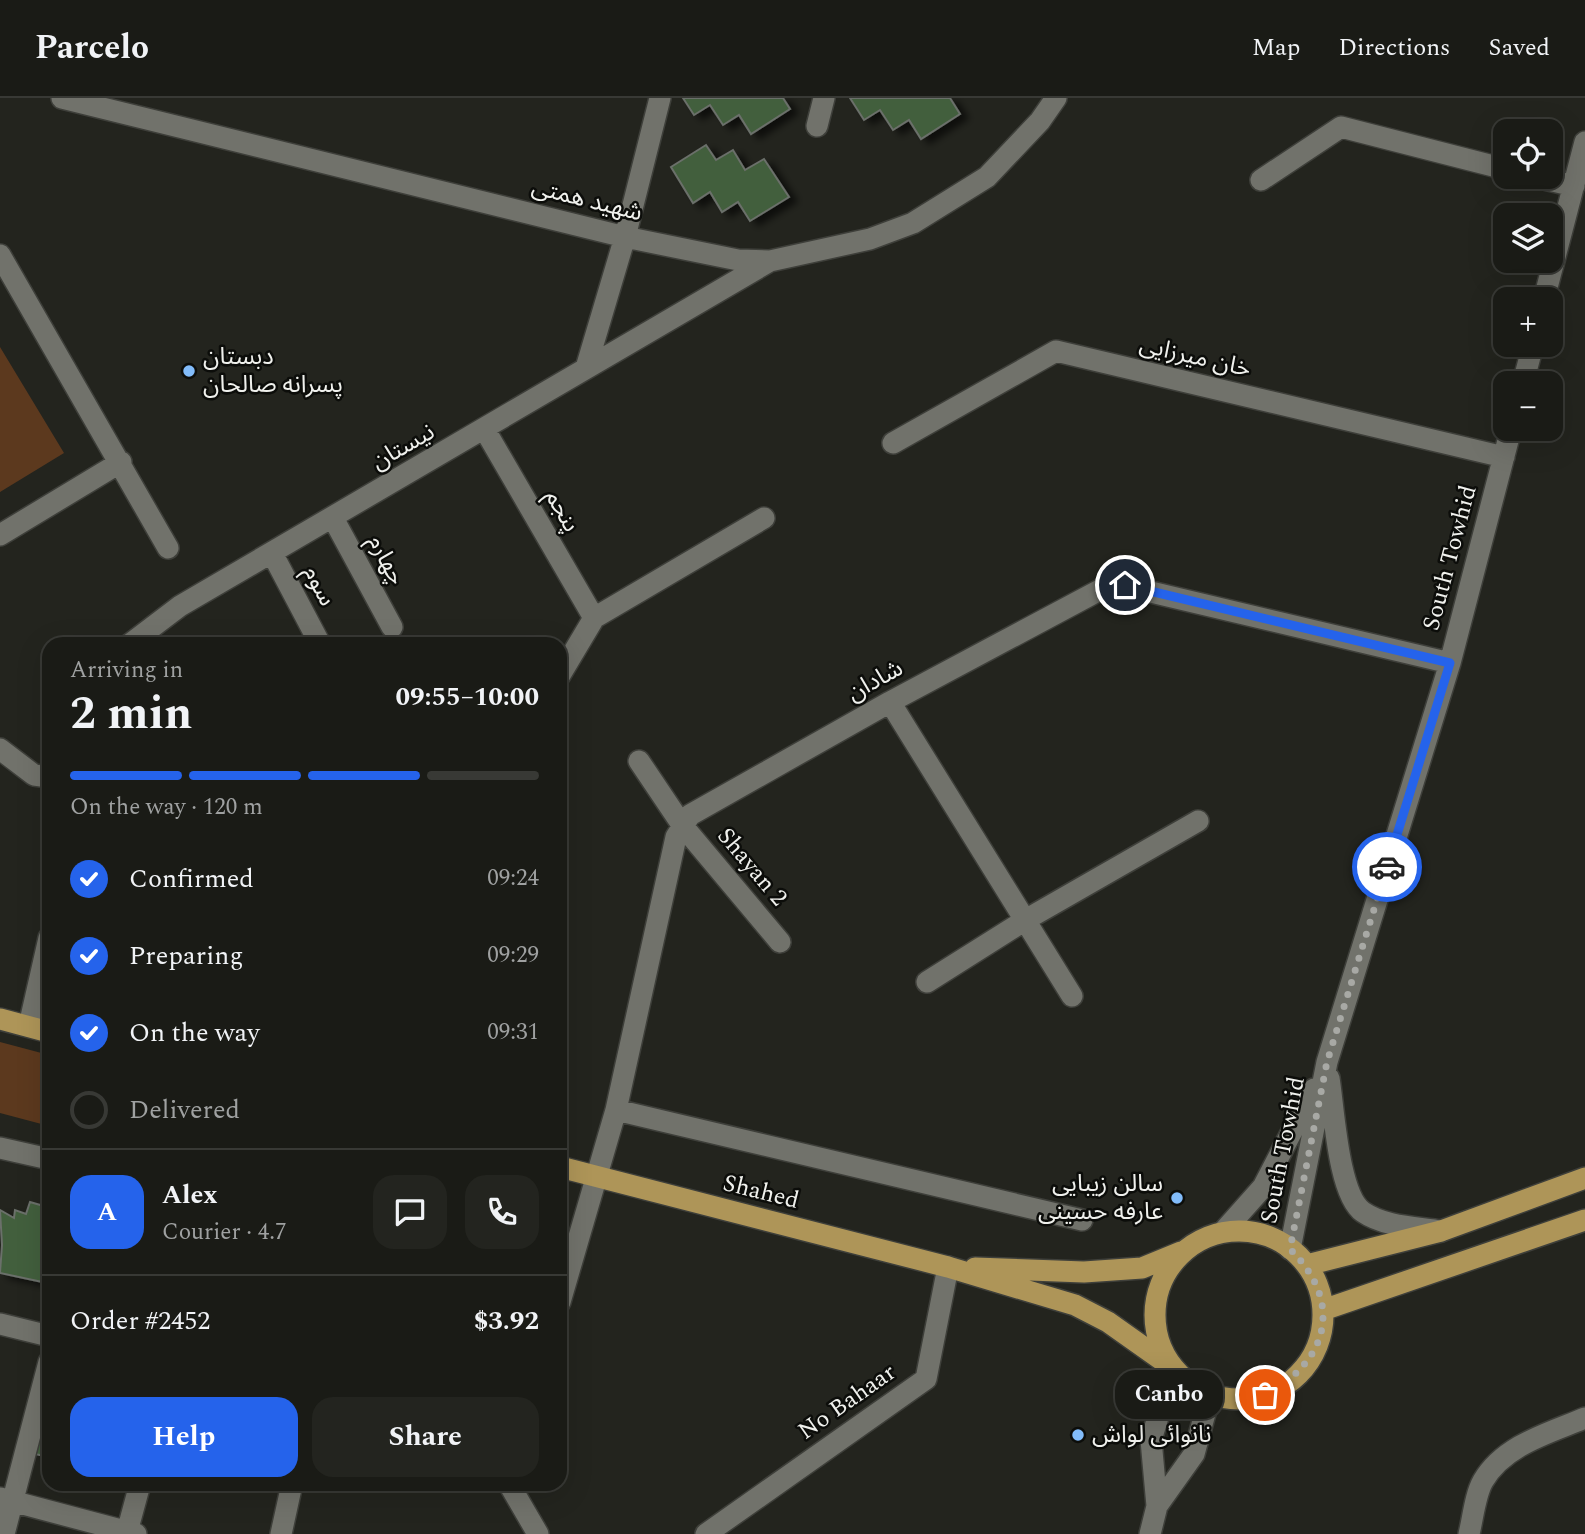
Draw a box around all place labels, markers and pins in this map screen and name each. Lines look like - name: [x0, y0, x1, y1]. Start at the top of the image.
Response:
- place label: دبستان پسرانه صالحان: [203, 339, 343, 403]
- marker: دبستان پسرانه صالحان: [181, 363, 197, 379]
- pin: [1095, 555, 1155, 615]
- place label: سالن زیبایی عارفه حسینی: [1038, 1166, 1163, 1230]
- marker: سالن زیبایی عارفه حسینی: [1169, 1190, 1185, 1206]
- pin: [1235, 1365, 1295, 1425]
- callout: Canbo: [1114, 1370, 1223, 1420]
- place label: نانوائی لواش: [1092, 1417, 1211, 1453]
- marker: نانوائی لواش: [1070, 1427, 1086, 1443]

